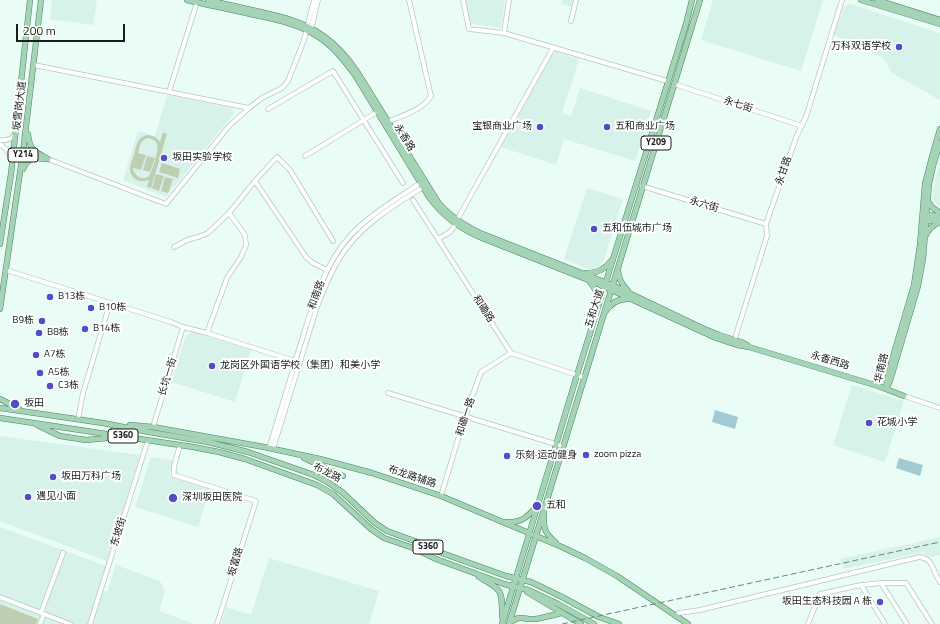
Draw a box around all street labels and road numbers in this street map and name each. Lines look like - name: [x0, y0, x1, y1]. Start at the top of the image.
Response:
- street label: 坂雪岗大道: [11, 80, 29, 132]
- street label: 永七街: [722, 95, 754, 115]
- street label: 永香路: [391, 122, 417, 154]
- road number: Y209: [641, 136, 671, 150]
- road number: Y214: [8, 148, 38, 162]
- street label: 永甘路: [773, 155, 795, 187]
- street label: 永六街: [688, 195, 720, 215]
- street label: 和南路: [306, 279, 328, 311]
- street label: 五和大道: [583, 288, 607, 330]
- street label: 和磡路: [470, 293, 496, 325]
- street label: 永香西路: [809, 349, 851, 373]
- street label: 华南路: [873, 352, 891, 384]
- street label: 长坑一街: [156, 356, 180, 398]
- street label: 和磡一路: [454, 396, 478, 438]
- road number: S360: [108, 429, 138, 443]
- street label: 布龙路: [311, 461, 343, 485]
- street label: 布龙路辅路: [386, 464, 438, 490]
- street label: 东坡街: [109, 516, 129, 548]
- road number: S360: [413, 540, 443, 554]
- street label: 坂富路: [226, 546, 246, 578]

